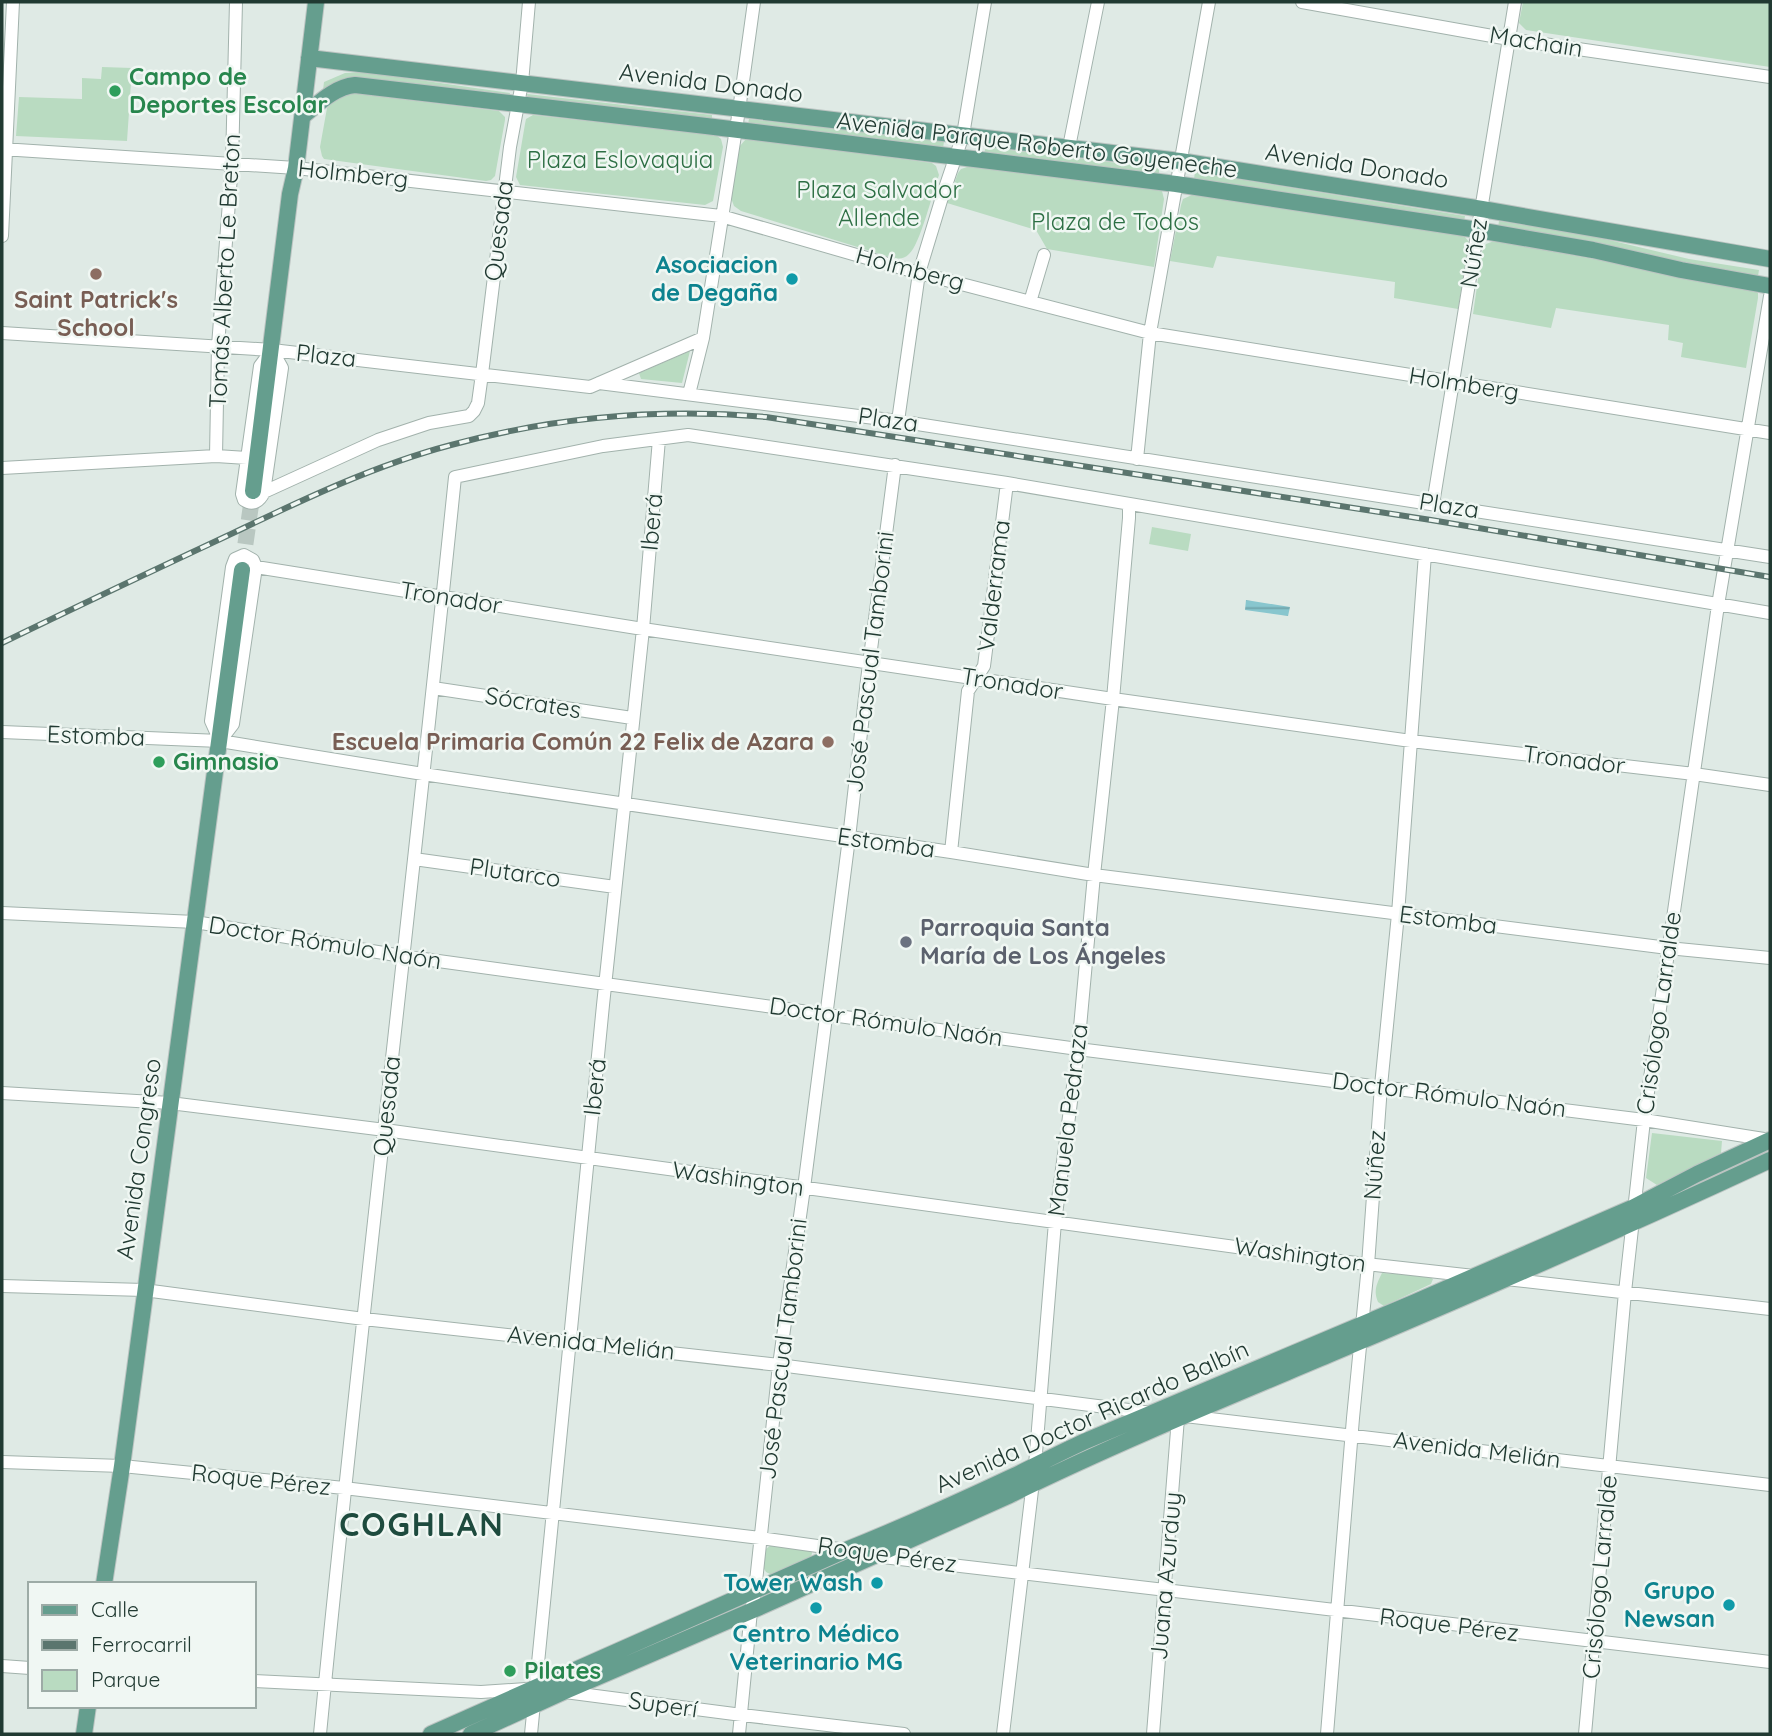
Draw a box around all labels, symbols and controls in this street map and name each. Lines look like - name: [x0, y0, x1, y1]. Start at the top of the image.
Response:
- street label: Machain: [1487, 19, 1585, 63]
- street label: Avenida Donado: [617, 56, 805, 108]
- place label: Campo de Deportes Escolar: [129, 61, 328, 119]
- marker: Campo de Deportes Escolar: [107, 83, 123, 99]
- street label: Avenida Parque Roberto Goyeneche: [835, 105, 1239, 183]
- street label: Tomás Alberto Le Breton: [202, 133, 246, 409]
- street label: Avenida Donado: [1263, 136, 1451, 194]
- park label: Plaza Eslovaquia: [527, 144, 713, 174]
- street label: Holmberg: [296, 152, 410, 194]
- park label: Plaza Salvador Allende: [796, 174, 962, 232]
- street label: Quesada: [477, 179, 519, 283]
- park label: Plaza de Todos: [1031, 206, 1199, 236]
- street label: Núñez: [1453, 216, 1493, 290]
- street label: Holmberg: [853, 239, 968, 297]
- place label: Asociacion de Degaña: [651, 249, 778, 307]
- marker: Saint Patrick's School: [88, 266, 104, 282]
- marker: Asociacion de Degaña: [784, 271, 800, 287]
- place label: Saint Patrick's School: [14, 284, 178, 342]
- street label: Plaza: [294, 337, 358, 373]
- street label: Holmberg: [1407, 360, 1521, 407]
- street label: Plaza: [856, 400, 920, 438]
- street label: Plaza: [1417, 485, 1481, 525]
- street label: Iberá: [634, 492, 668, 552]
- street label: Valderrama: [970, 518, 1016, 654]
- street label: José Pascual Tamborini: [838, 529, 900, 794]
- street label: Tronador: [398, 574, 504, 620]
- street label: Tronador: [959, 660, 1065, 706]
- street label: Sócrates: [483, 680, 583, 724]
- street label: Estomba: [46, 718, 146, 752]
- place label: Escuela Primaria Común 22 Felix de Azara: [332, 726, 814, 756]
- marker: Escuela Primaria Común 22 Felix de Azara: [820, 734, 836, 750]
- street label: Tronador: [1521, 738, 1627, 780]
- place label: Gimnasio: [173, 746, 279, 776]
- marker: Gimnasio: [151, 754, 167, 770]
- street label: Estomba: [835, 820, 937, 864]
- street label: Plutarco: [468, 851, 563, 893]
- street label: Estomba: [1397, 898, 1499, 940]
- street label: Doctor Rómulo Naón: [207, 909, 444, 975]
- street label: Crisólogo Larralde: [1629, 909, 1687, 1116]
- place label: Parroquia Santa María de Los Ángeles: [920, 912, 1166, 970]
- marker: Parroquia Santa María de Los Ángeles: [898, 934, 914, 950]
- street label: Doctor Rómulo Naón: [767, 990, 1005, 1052]
- street label: Manuela Pedraza: [1040, 1022, 1094, 1218]
- street label: Quesada: [366, 1054, 406, 1158]
- street label: Avenida Congreso: [109, 1056, 167, 1261]
- street label: Iberá: [576, 1057, 612, 1117]
- street label: Doctor Rómulo Naón: [1330, 1065, 1568, 1123]
- street label: Núñez: [1357, 1129, 1391, 1201]
- street label: Washington: [670, 1154, 806, 1202]
- street label: José Pascual Tamborini: [751, 1216, 813, 1481]
- street label: Washington: [1232, 1230, 1368, 1278]
- street label: Avenida Melián: [506, 1318, 676, 1366]
- street label: Avenida Doctor Ricardo Balbín: [930, 1333, 1253, 1499]
- street label: Avenida Melián: [1392, 1424, 1562, 1474]
- street label: Roque Pérez: [190, 1457, 332, 1501]
- street label: Crisólogo Larralde: [1575, 1474, 1623, 1680]
- street label: Juana Azurduy: [1143, 1491, 1187, 1661]
- district label: COGHLAN: [339, 1504, 505, 1544]
- street label: Roque Pérez: [816, 1529, 959, 1579]
- place label: Tower Wash: [723, 1567, 863, 1597]
- marker: Tower Wash: [869, 1575, 885, 1591]
- place label: Grupo Newsan: [1624, 1575, 1715, 1633]
- legend: [28, 1582, 256, 1708]
- text: Calle: [91, 1596, 139, 1622]
- marker: Grupo Newsan: [1721, 1597, 1737, 1613]
- marker: Centro Médico Veterinario MG: [808, 1600, 824, 1616]
- street label: Roque Pérez: [1378, 1601, 1521, 1647]
- place label: Centro Médico Veterinario MG: [729, 1618, 903, 1676]
- text: Ferrocarril: [91, 1631, 192, 1657]
- place label: Pilates: [524, 1655, 601, 1685]
- marker: Pilates: [502, 1663, 518, 1679]
- text: Parque: [91, 1666, 160, 1692]
- street label: Superí: [627, 1684, 701, 1724]

